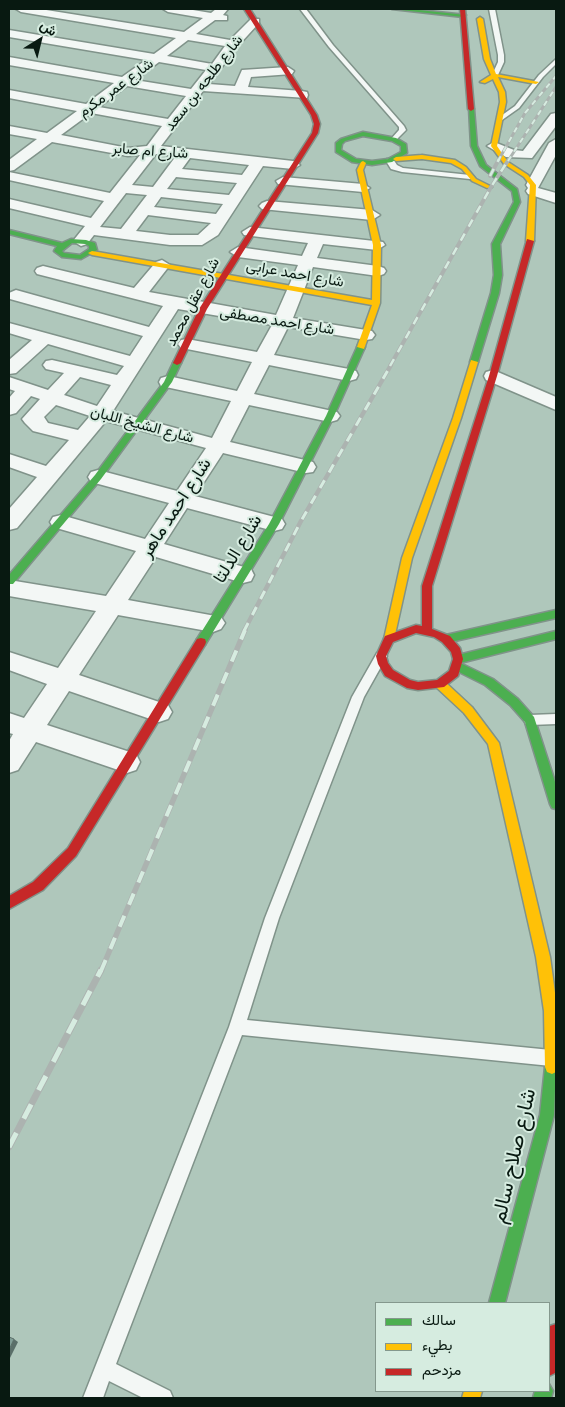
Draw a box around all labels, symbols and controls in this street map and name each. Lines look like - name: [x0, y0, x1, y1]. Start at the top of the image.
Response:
- north arrow: [15, 15, 65, 65]
- text: ش: [37, 16, 61, 40]
- street label: شارع طلحه بن سعد: [161, 31, 247, 135]
- street label: شارع عمر مكرم: [75, 55, 157, 121]
- street label: شارع ام صابر: [111, 139, 189, 163]
- street label: شارع عقل محمد: [162, 255, 224, 349]
- street label: شارع احمد عرابى: [245, 257, 345, 291]
- street label: شارع احمد مصطفى: [219, 303, 335, 339]
- street label: شارع الشيخ اللبان: [88, 403, 196, 447]
- street label: شارع احمد ماهر: [136, 454, 216, 562]
- street label: شارع الدلتا: [209, 511, 267, 587]
- street label: شارع صلاح سالم: [486, 1086, 542, 1226]
- legend: [375, 1302, 550, 1392]
- text: سالك: [422, 1310, 456, 1329]
- text: بطيء: [422, 1335, 452, 1354]
- text: مزدحم: [422, 1360, 461, 1379]

